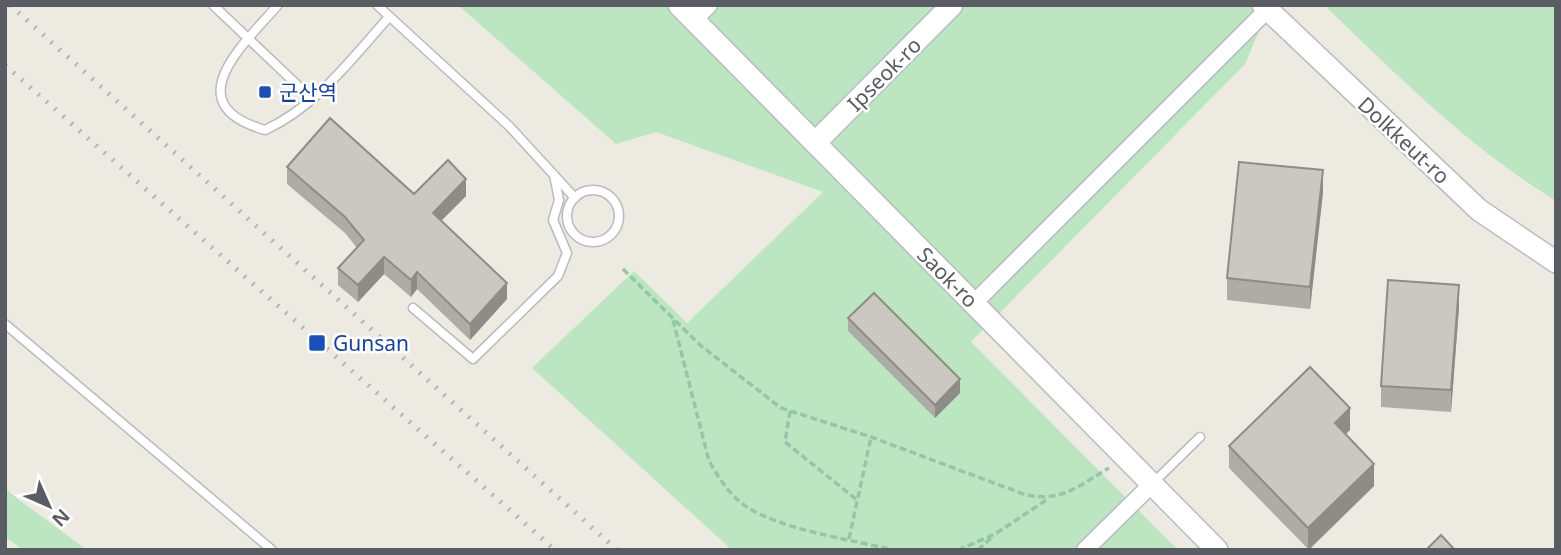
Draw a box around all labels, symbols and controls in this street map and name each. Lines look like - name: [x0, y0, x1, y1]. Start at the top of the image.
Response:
- street label: Ipseok-ro: [841, 31, 927, 117]
- place label: 군산역: [279, 78, 337, 106]
- marker: 군산역: [257, 84, 273, 100]
- street label: Dolkkeut-ro: [1352, 90, 1456, 190]
- street label: Saok-ro: [912, 241, 984, 313]
- place label: Gunsan: [333, 329, 409, 357]
- marker: Gunsan: [307, 333, 327, 353]
- north arrow: [14, 471, 84, 541]
- text: N: [46, 503, 76, 533]

